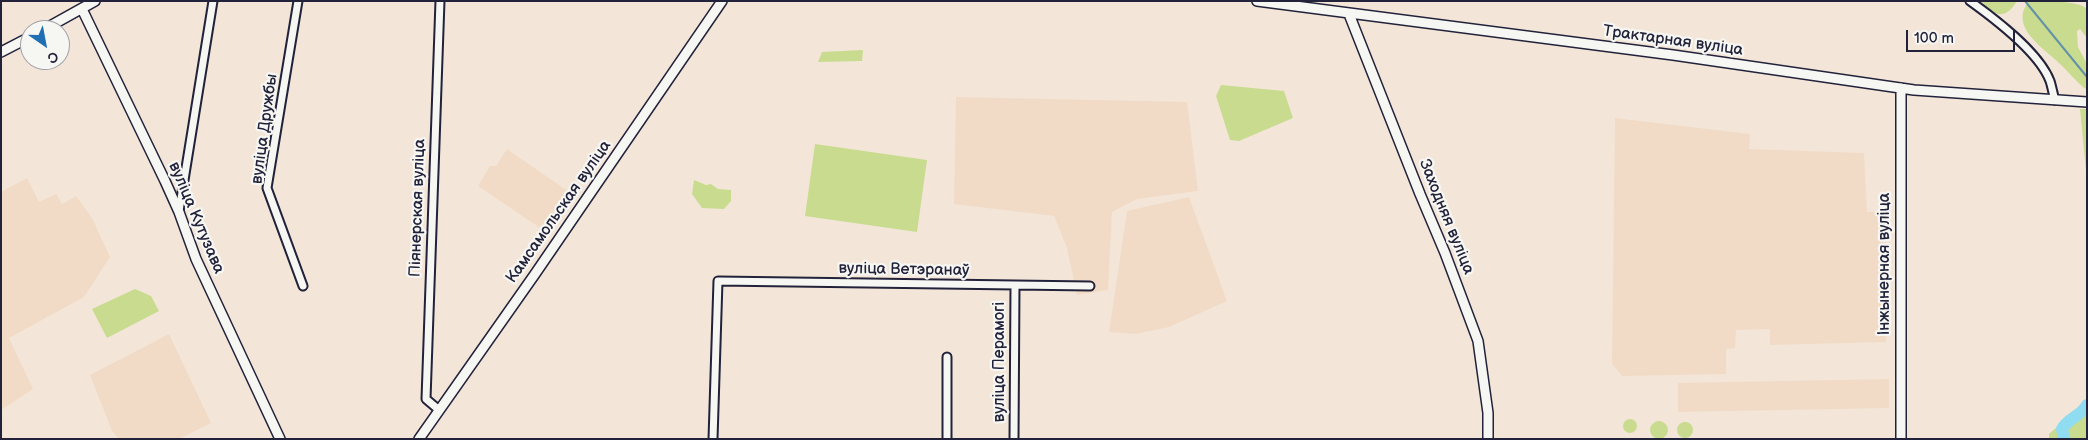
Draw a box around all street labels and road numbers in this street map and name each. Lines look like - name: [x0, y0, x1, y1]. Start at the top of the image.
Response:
- street label: Трактарная вуліца: [1602, 22, 1744, 60]
- street label: вуліца Дружбы: [248, 73, 282, 185]
- street label: Камсамольская вуліца: [502, 137, 616, 287]
- street label: Піянерская вуліца: [406, 139, 430, 277]
- street label: Заходняя вуліца: [1414, 157, 1478, 277]
- street label: вуліца Кутузава: [164, 159, 228, 277]
- street label: Інжынерная вуліца: [1875, 193, 1895, 335]
- street label: вуліца Ветэранаў: [838, 259, 970, 281]
- street label: вуліца Перамогі: [990, 302, 1010, 422]

